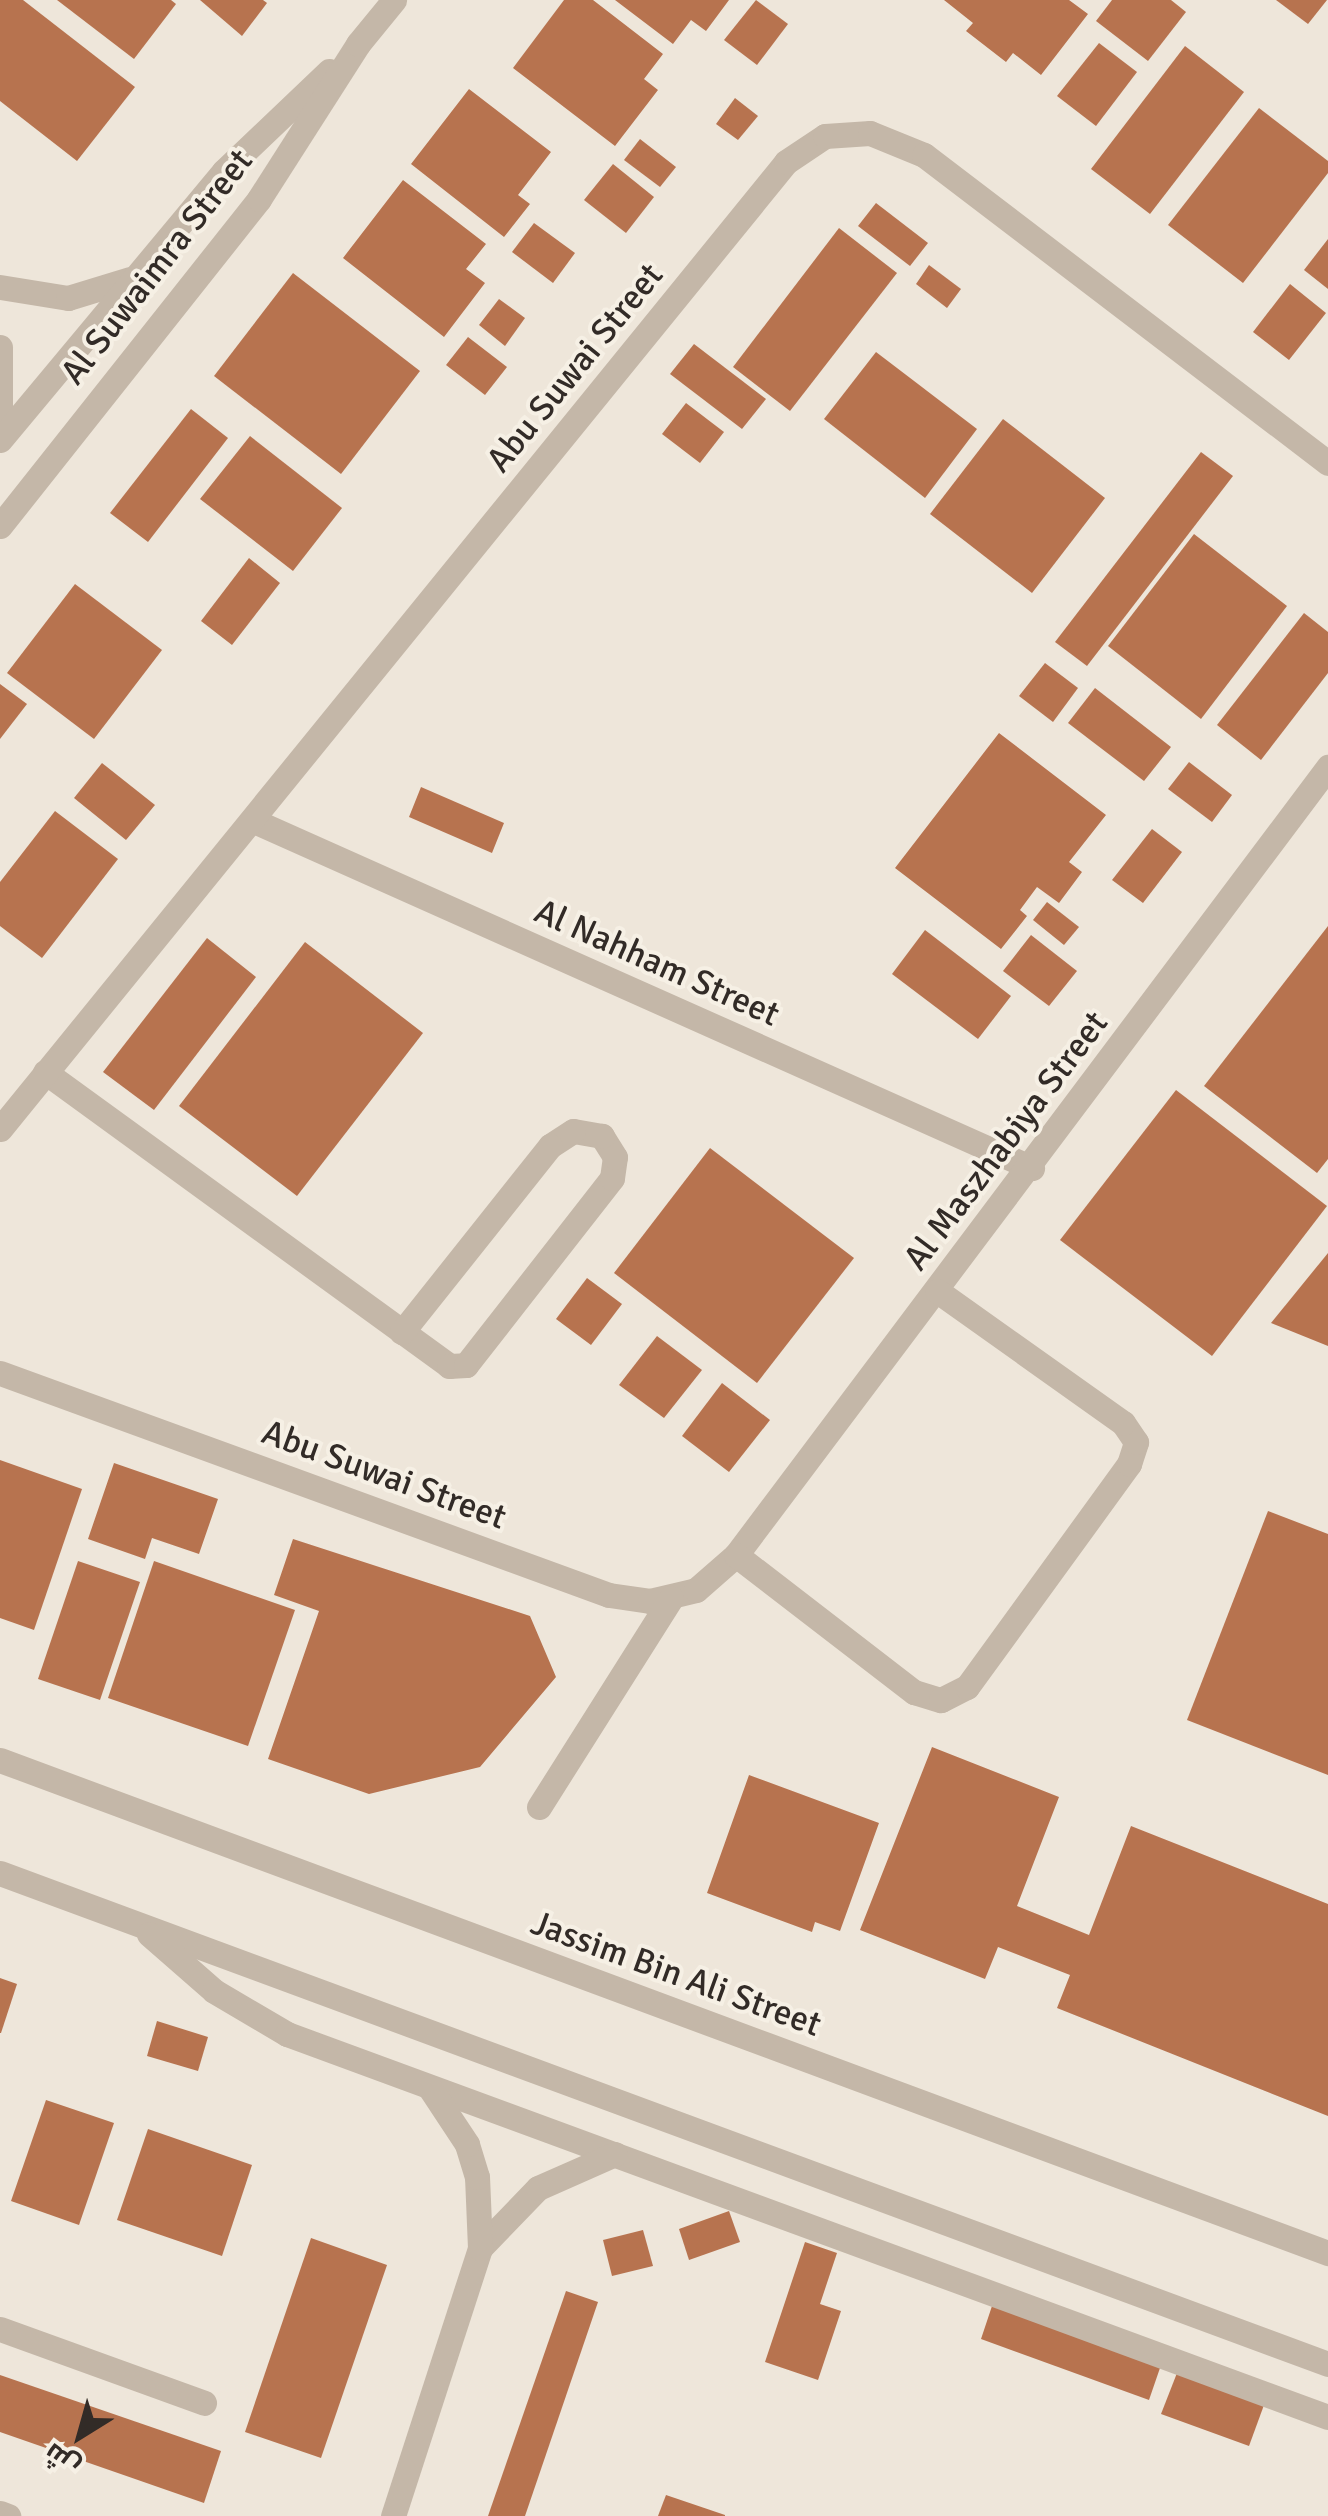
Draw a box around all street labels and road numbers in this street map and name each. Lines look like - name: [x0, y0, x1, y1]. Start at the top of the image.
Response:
- street label: Al Suwaimra Street: [52, 141, 262, 393]
- street label: Abu Suwai Street: [478, 255, 672, 481]
- street label: Al Nahham Street: [528, 890, 786, 1036]
- street label: Al Maszhabiya Street: [895, 1003, 1117, 1279]
- street label: Abu Suwai Street: [256, 1411, 512, 1539]
- street label: Jassim Bin Ali Street: [525, 1902, 827, 2046]

